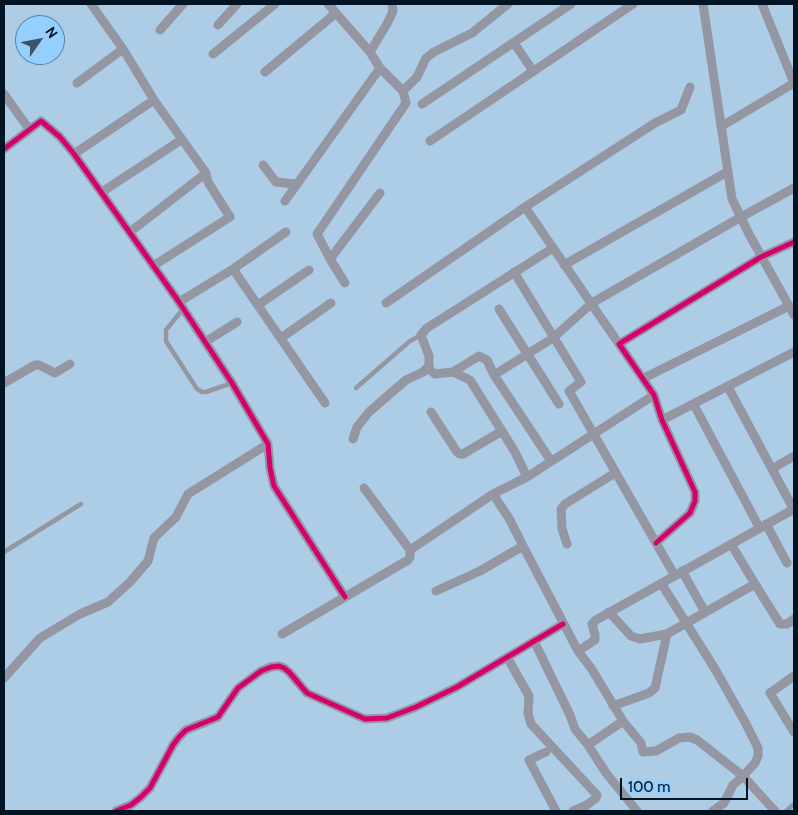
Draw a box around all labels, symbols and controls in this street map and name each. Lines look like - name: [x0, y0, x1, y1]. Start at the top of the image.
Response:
- north arrow: [15, 15, 65, 65]
- text: N: [41, 23, 62, 41]
- scale bar: [623, 768, 750, 800]
- text: 100 m: [628, 778, 670, 796]

